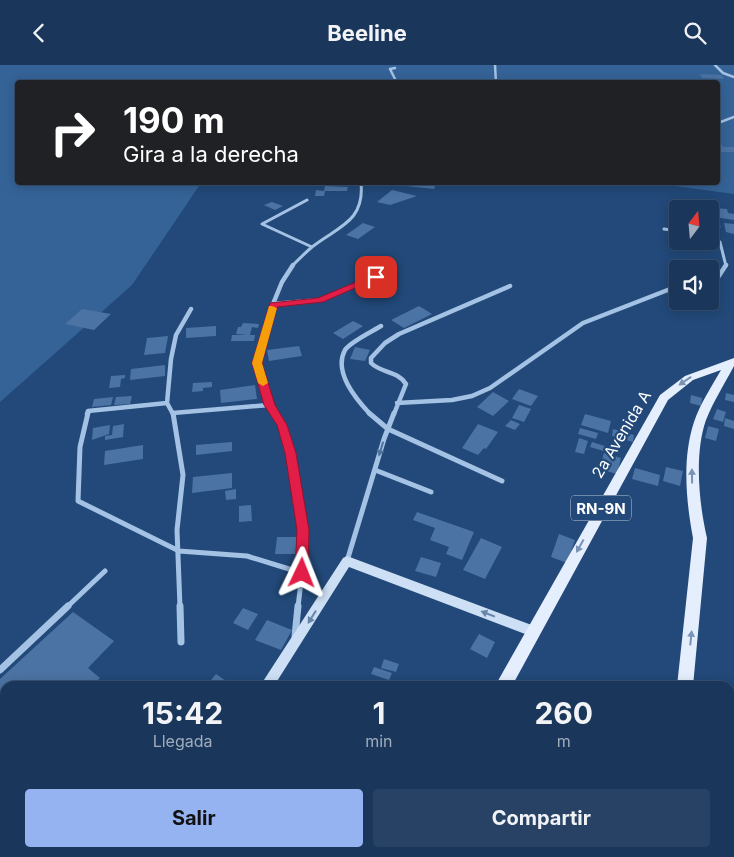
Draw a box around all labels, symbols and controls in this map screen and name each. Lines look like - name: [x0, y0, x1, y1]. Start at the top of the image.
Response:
- icon: back: [25, 19, 53, 47]
- icon: search: [681, 19, 709, 47]
- text: Beeline: [327, 20, 407, 46]
- text: 190 m: [123, 99, 225, 141]
- icon: right: [40, 100, 105, 165]
- text: Gira a la derecha: [123, 141, 299, 167]
- north arrow: [669, 200, 719, 250]
- map controls: [669, 200, 719, 310]
- pin: [355, 256, 397, 298]
- button: sound: [669, 260, 719, 310]
- icon: arrive: [362, 263, 390, 291]
- one-way arrow: [679, 377, 692, 386]
- street label: 2a Avenida A: [587, 386, 655, 482]
- one-way arrow: [377, 441, 385, 456]
- one-way arrow: [688, 468, 696, 484]
- road number: RN-9N: [571, 495, 631, 521]
- one-way arrow: [576, 539, 584, 553]
- position arrow: [275, 546, 327, 598]
- one-way arrow: [307, 610, 317, 623]
- one-way arrow: [480, 610, 495, 618]
- one-way arrow: [687, 629, 695, 645]
- text: 15:42: [142, 695, 223, 731]
- text: 1: [372, 695, 385, 731]
- text: 260: [534, 695, 593, 731]
- text: Llegada: [153, 731, 213, 751]
- text: min: [365, 731, 393, 751]
- text: m: [557, 731, 571, 751]
- button: Salir: [25, 789, 363, 847]
- button: Compartir: [373, 789, 710, 847]

